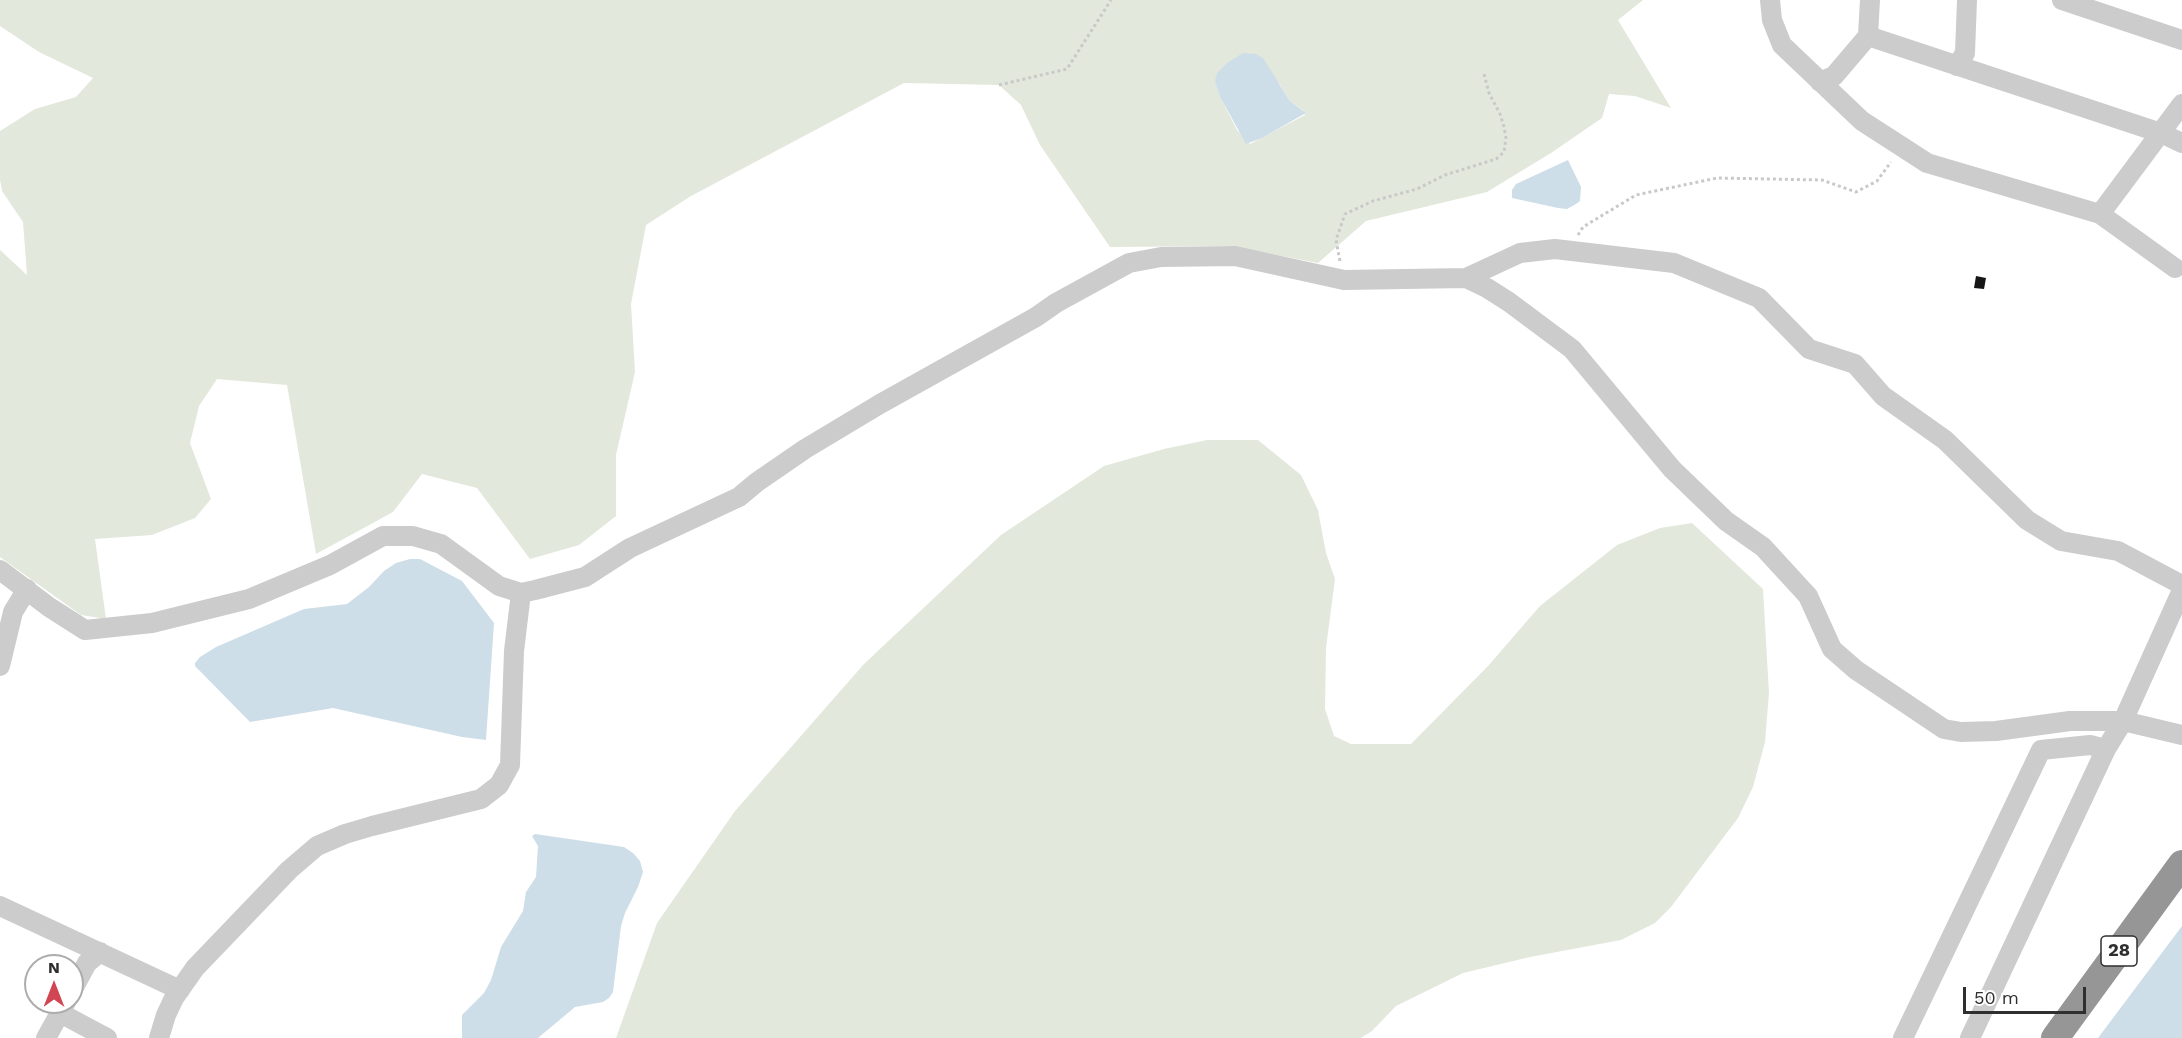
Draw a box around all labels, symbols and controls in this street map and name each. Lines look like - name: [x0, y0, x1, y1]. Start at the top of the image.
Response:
- road number: 28: [2101, 936, 2137, 966]
- north arrow: [24, 954, 84, 1014]
- text: N: [48, 958, 60, 977]
- scale bar: [1966, 975, 2089, 1013]
- text: 50 m: [1974, 987, 2019, 1008]

